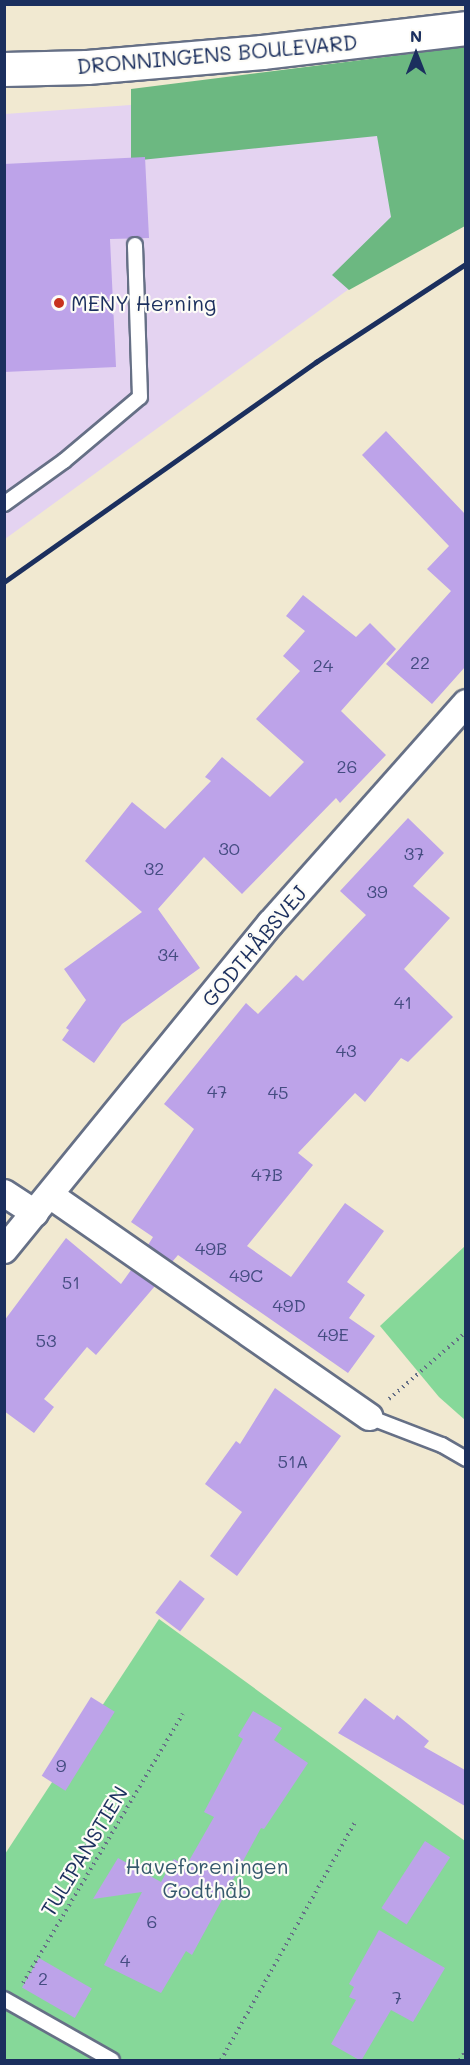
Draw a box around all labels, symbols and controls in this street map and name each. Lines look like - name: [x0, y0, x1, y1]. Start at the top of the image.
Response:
- north arrow: [386, 24, 446, 84]
- text: N: [410, 25, 422, 46]
- street label: DRONNINGENS BOULEVARD: [76, 29, 358, 79]
- place label: MENY Herning: [71, 290, 216, 316]
- marker: MENY Herning: [52, 296, 66, 310]
- house number: 22: [410, 651, 430, 673]
- house number: 24: [313, 654, 333, 676]
- house number: 26: [337, 755, 357, 777]
- house number: 30: [218, 837, 240, 859]
- house number: 37: [404, 842, 424, 864]
- house number: 32: [144, 857, 164, 879]
- house number: 39: [366, 880, 388, 902]
- street label: GODTHÅBSVEJ: [196, 881, 312, 1011]
- house number: 34: [157, 943, 179, 965]
- house number: 41: [394, 991, 412, 1013]
- house number: 43: [335, 1039, 357, 1061]
- house number: 47: [207, 1080, 227, 1102]
- house number: 45: [267, 1081, 289, 1103]
- house number: 47B: [251, 1163, 283, 1185]
- house number: 49B: [195, 1237, 227, 1259]
- house number: 49C: [229, 1264, 263, 1286]
- house number: 51: [62, 1271, 80, 1293]
- house number: 49D: [272, 1294, 306, 1316]
- house number: 49E: [317, 1323, 349, 1345]
- house number: 53: [35, 1329, 57, 1351]
- house number: 51A: [278, 1450, 308, 1472]
- house number: 9: [56, 1754, 66, 1776]
- street label: TULIPANSTIEN: [35, 1781, 133, 1921]
- park label: Haveforeningen Godthåb: [126, 1853, 288, 1903]
- house number: 6: [147, 1910, 157, 1932]
- house number: 4: [120, 1949, 130, 1971]
- house number: 2: [38, 1967, 48, 1989]
- house number: 7: [392, 1986, 402, 2008]

